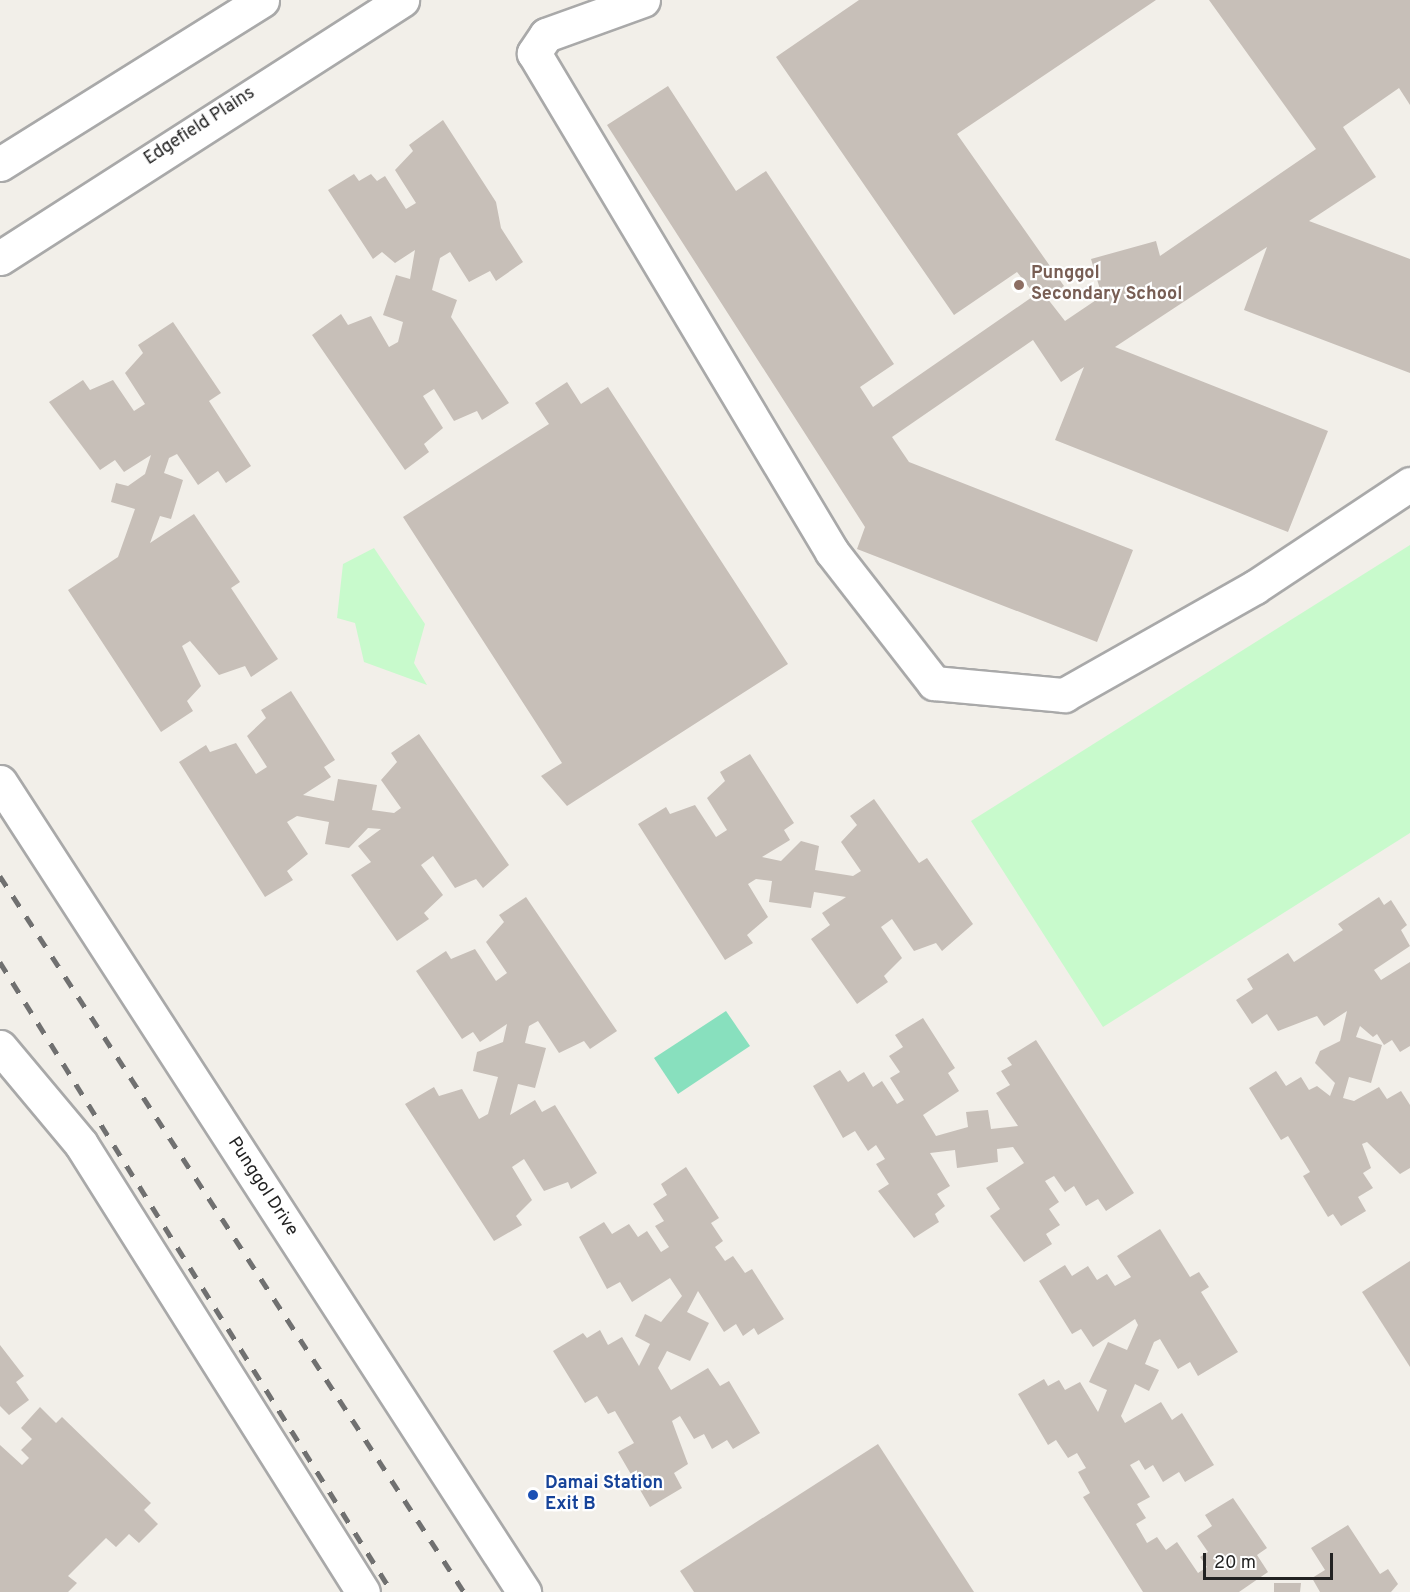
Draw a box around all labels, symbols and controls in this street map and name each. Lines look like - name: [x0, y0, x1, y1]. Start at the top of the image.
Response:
- street label: Edgefield Plains: [141, 83, 259, 171]
- place label: Punggol Secondary School: [1031, 264, 1182, 306]
- marker: Punggol Secondary School: [1012, 278, 1026, 292]
- street label: Punggol Drive: [222, 1134, 302, 1240]
- place label: Damai Station Exit B: [545, 1474, 663, 1516]
- marker: Damai Station Exit B: [526, 1488, 540, 1502]
- scale bar: [1206, 1541, 1336, 1579]
- text: 20 m: [1214, 1552, 1256, 1575]

